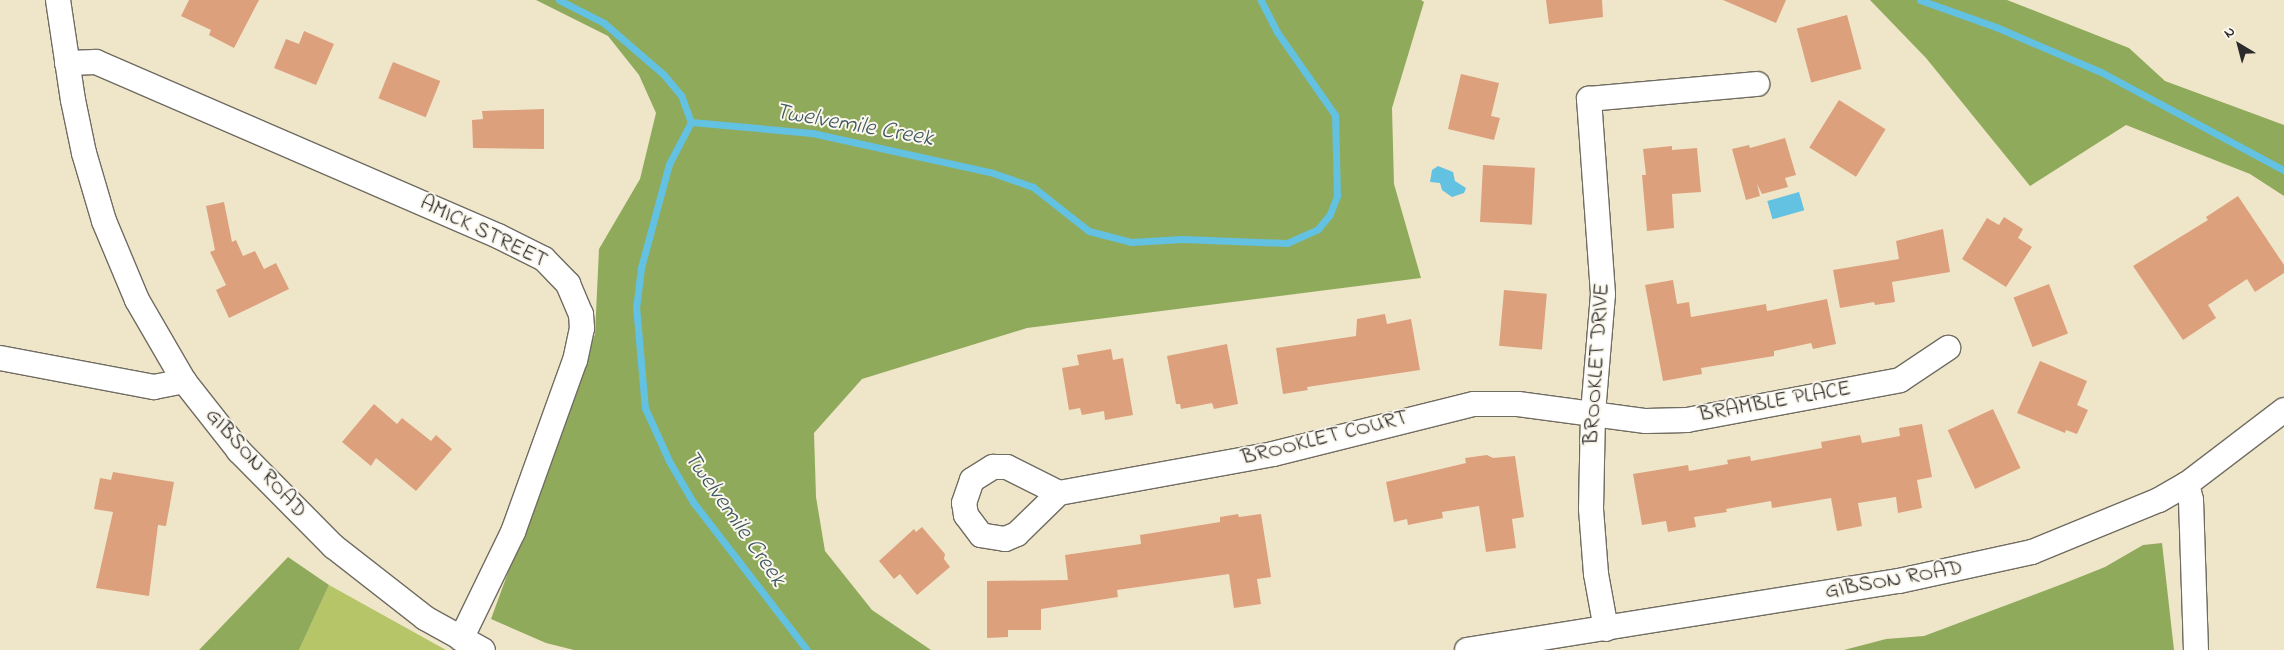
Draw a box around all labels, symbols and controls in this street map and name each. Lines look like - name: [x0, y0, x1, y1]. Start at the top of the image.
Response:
- north arrow: [2214, 20, 2264, 70]
- text: N: [2220, 21, 2240, 44]
- water label: Twelvemile Creek: [773, 98, 935, 154]
- street label: AMICK STREET: [415, 191, 551, 275]
- street label: BROOKLET DRIVE: [1579, 282, 1617, 446]
- street label: BRAMBLE PLACE: [1697, 377, 1853, 429]
- street label: GIBSON ROAD: [199, 403, 311, 525]
- street label: BROOKLET COURT: [1239, 406, 1411, 472]
- water label: Twelvemile Creek: [676, 445, 792, 593]
- street label: GIBSON ROAD: [1823, 556, 1965, 606]

